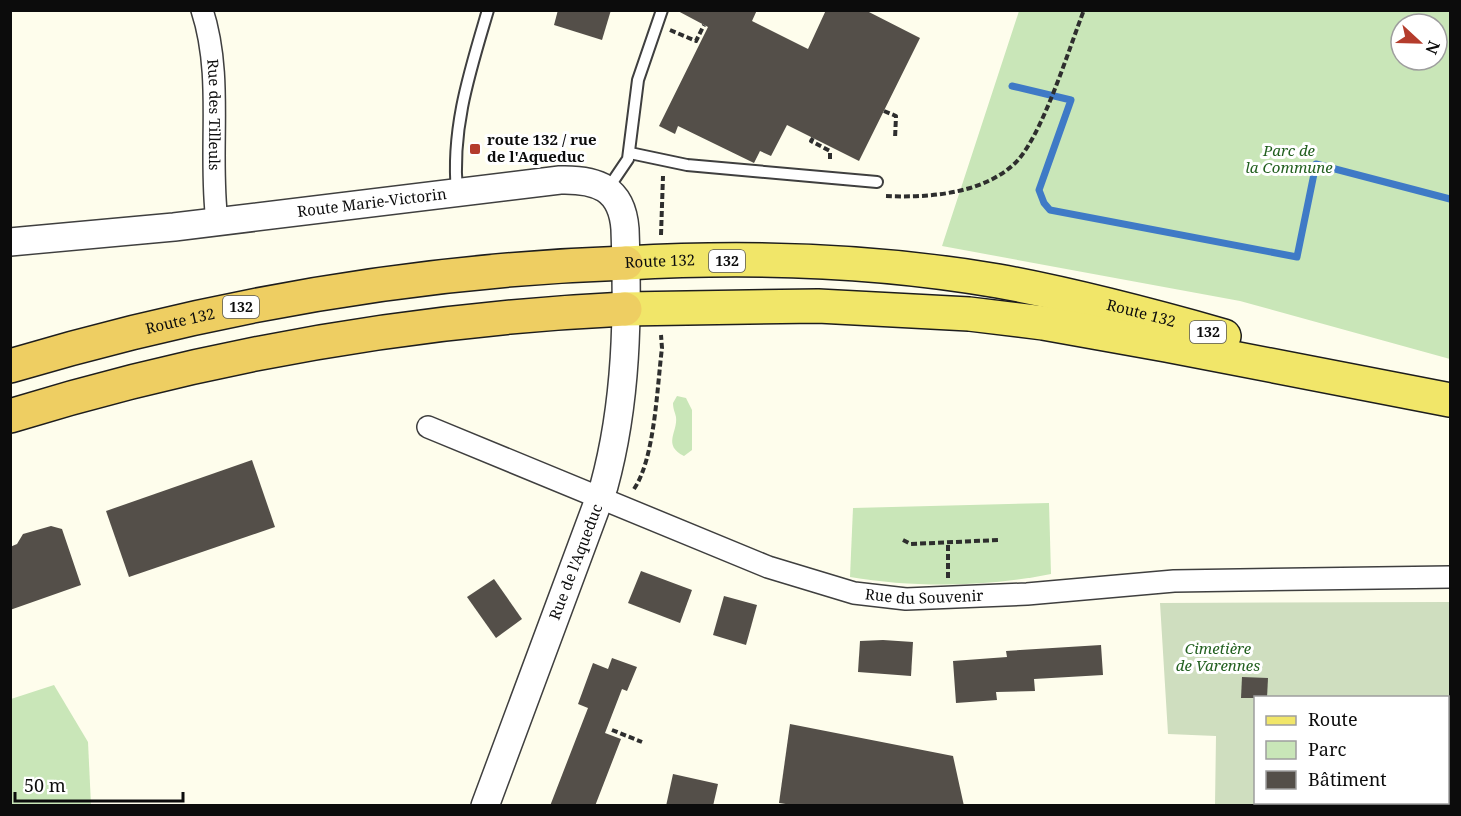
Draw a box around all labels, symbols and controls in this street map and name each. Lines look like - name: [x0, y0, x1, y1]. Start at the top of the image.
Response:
- north arrow: [1389, 12, 1449, 72]
- text: N: [1420, 38, 1445, 58]
- street label: Rue des Tilleuls: [203, 58, 225, 171]
- place label: route 132 / rue de l'Aqueduc: [487, 129, 597, 166]
- park label: Parc de la Commune: [1245, 140, 1333, 177]
- marker: route 132 / rue de l'Aqueduc: [468, 142, 482, 156]
- street label: Route Marie-Victorin: [296, 183, 448, 221]
- street label: Route 132: [624, 249, 695, 272]
- road number: 132: [709, 250, 745, 272]
- street label: Route 132: [1105, 294, 1178, 331]
- road number: 132: [223, 296, 259, 318]
- street label: Route 132: [143, 303, 216, 338]
- road number: 132: [1190, 321, 1226, 343]
- street label: Rue de l'Aqueduc: [544, 501, 606, 622]
- street label: Rue du Souvenir: [864, 583, 984, 608]
- park label: Cimetière de Varennes: [1176, 638, 1260, 675]
- legend: [1254, 696, 1449, 804]
- text: Route: [1308, 707, 1358, 731]
- text: Parc: [1308, 737, 1346, 761]
- scale bar: [15, 765, 183, 803]
- text: Bâtiment: [1308, 767, 1387, 791]
- text: 50 m: [24, 773, 66, 797]

